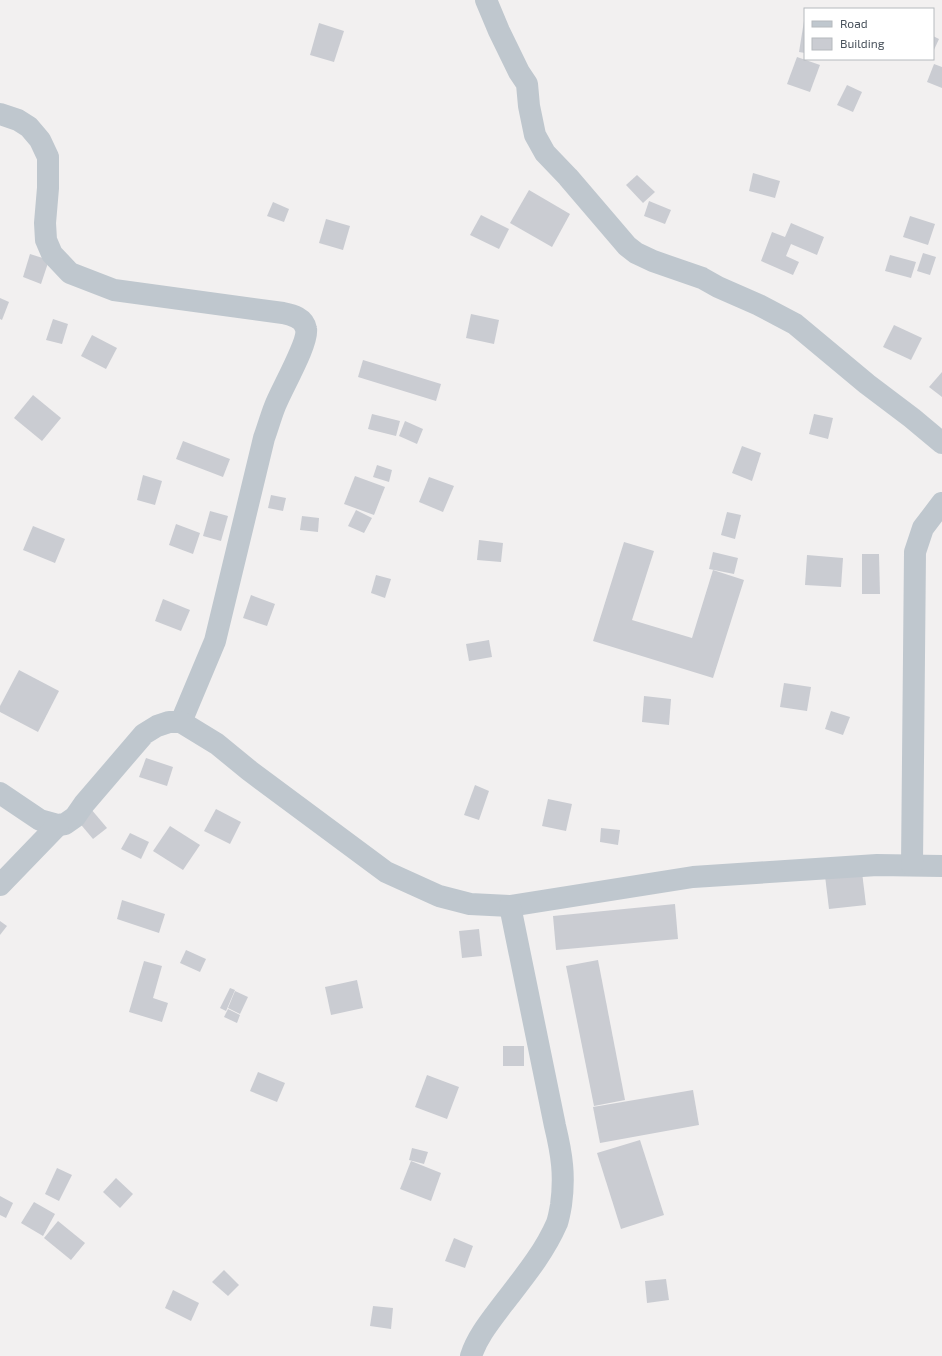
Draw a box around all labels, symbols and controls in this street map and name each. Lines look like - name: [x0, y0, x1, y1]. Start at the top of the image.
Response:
- legend: [804, 8, 934, 60]
- text: Road: [840, 16, 868, 30]
- text: Building: [840, 36, 885, 50]

